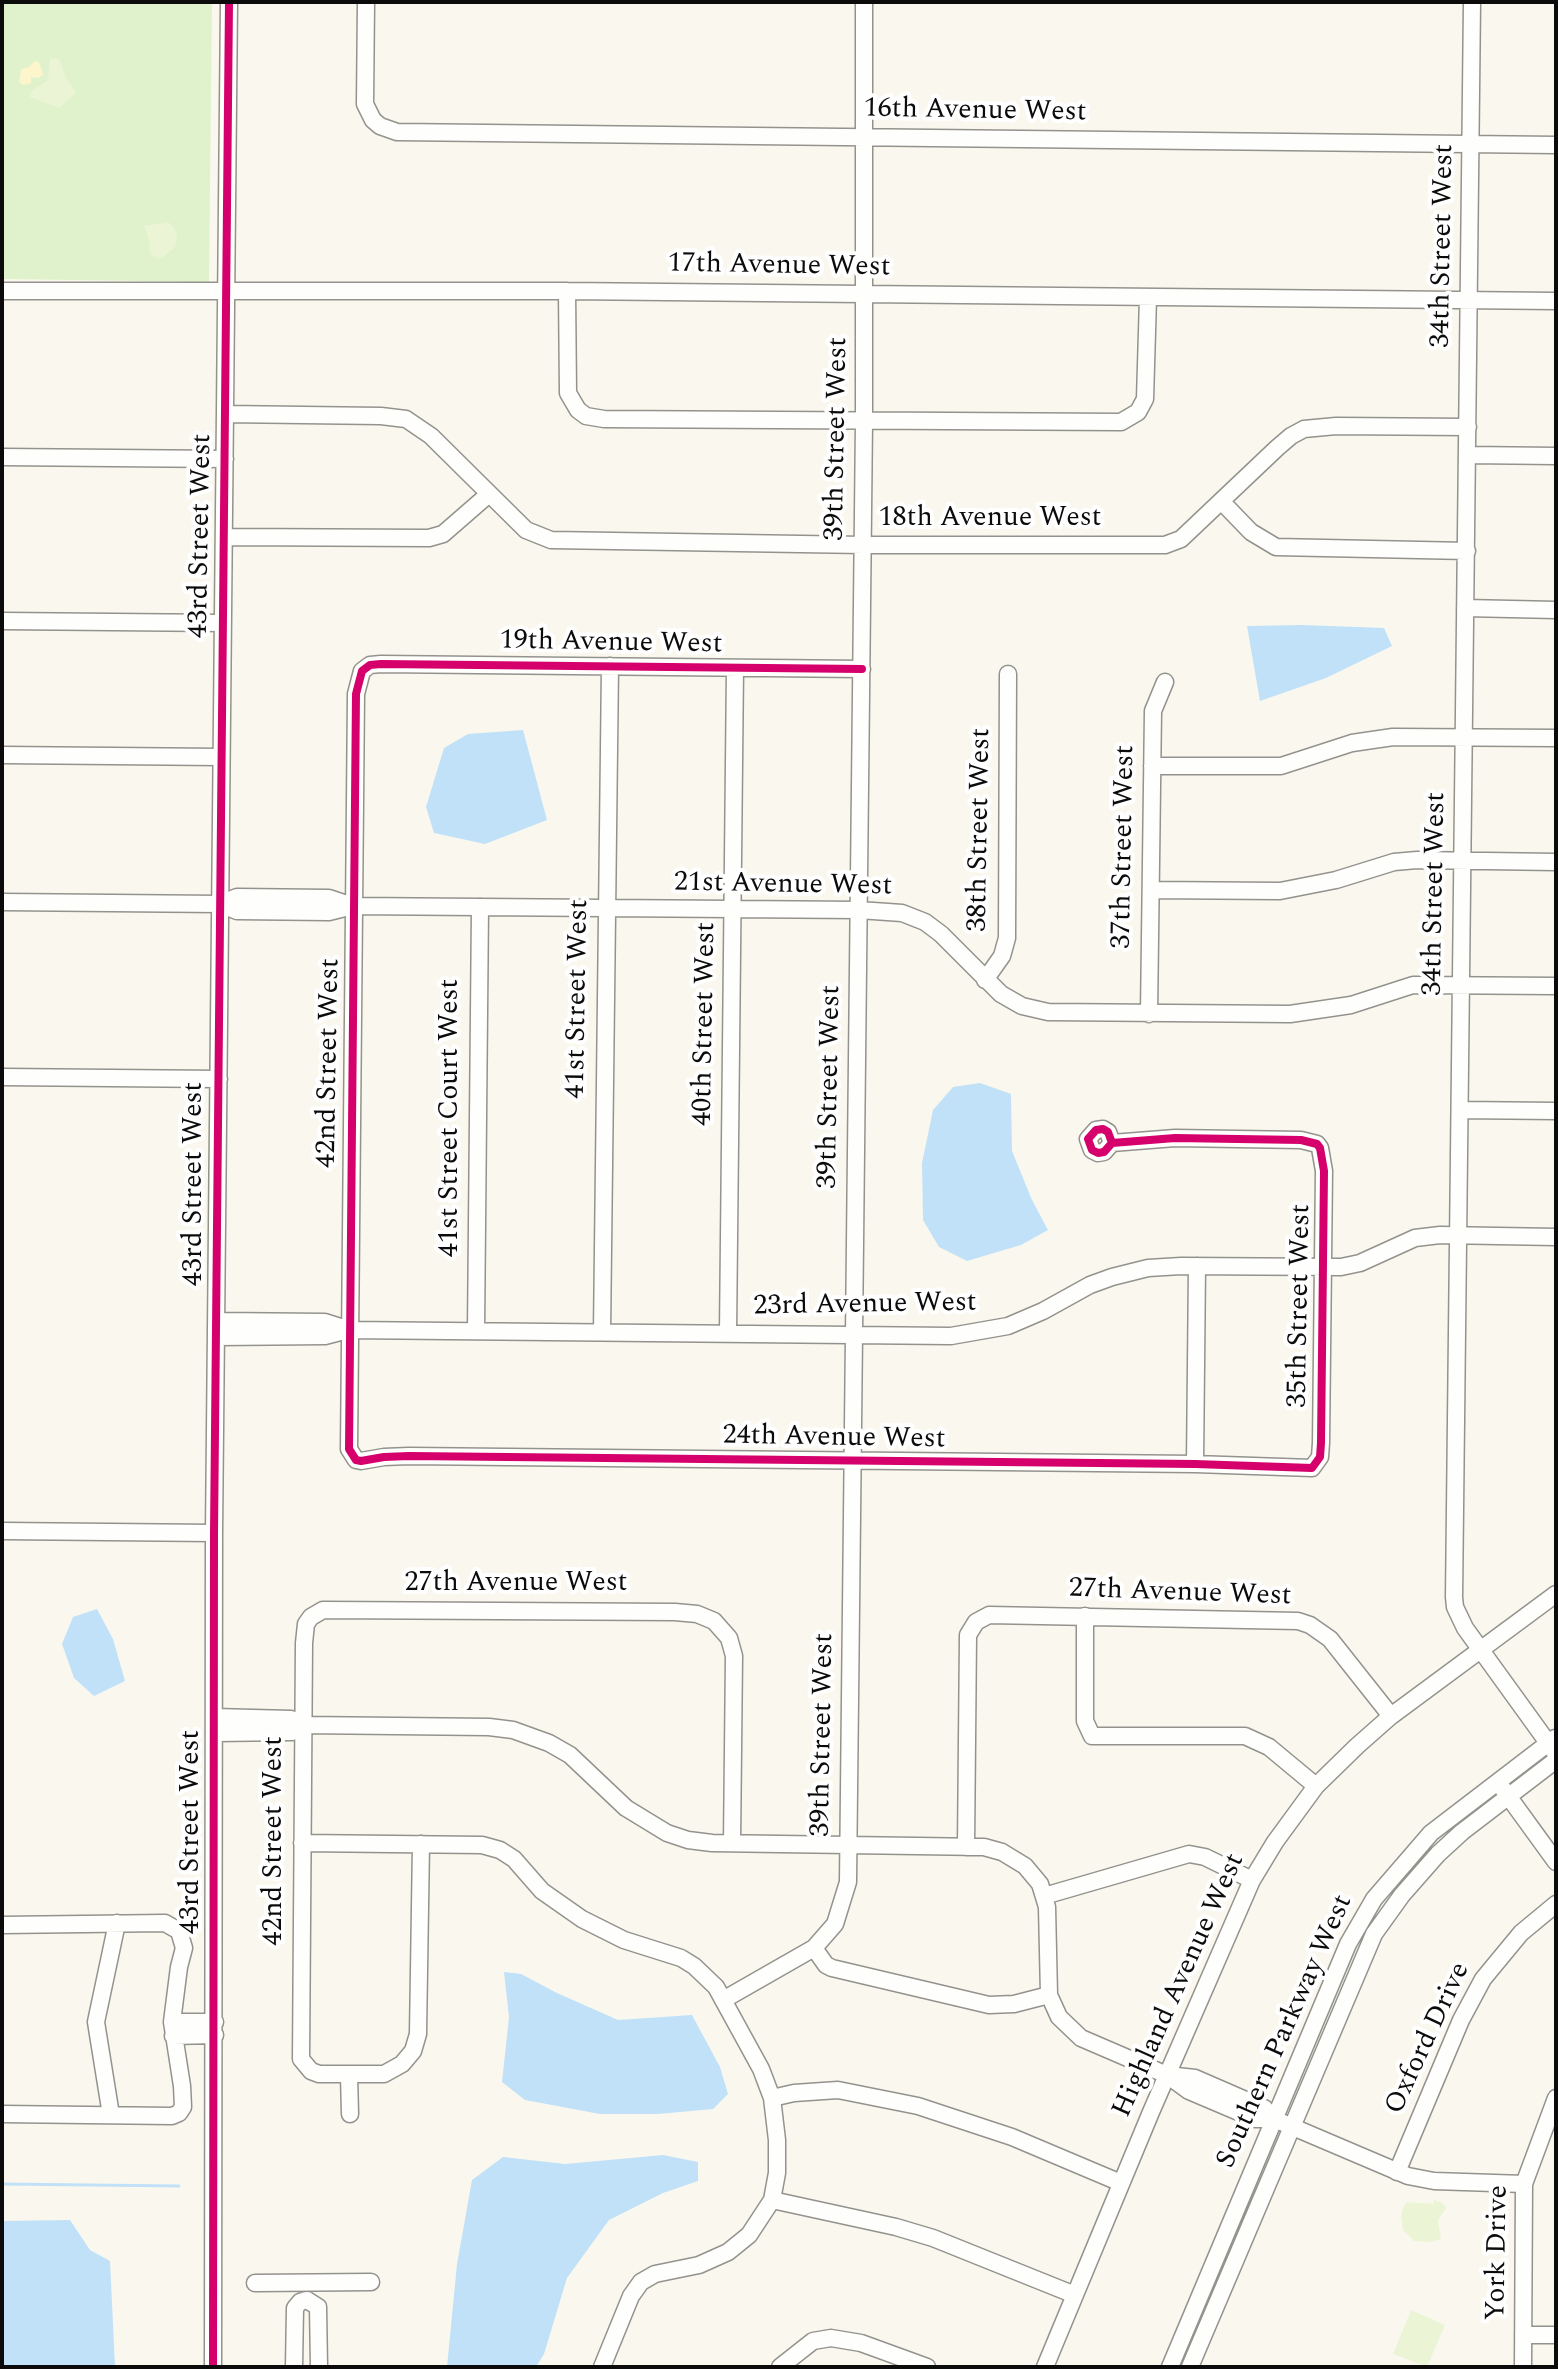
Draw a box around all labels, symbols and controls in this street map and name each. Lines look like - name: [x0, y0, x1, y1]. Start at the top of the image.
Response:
- street label: 16th Avenue West: [863, 93, 1087, 131]
- street label: 34th Street West: [1425, 144, 1463, 348]
- street label: 17th Avenue West: [667, 248, 891, 286]
- street label: 39th Street West: [819, 337, 857, 541]
- street label: 43rd Street West: [183, 434, 221, 638]
- street label: 18th Avenue West: [879, 503, 1101, 537]
- street label: 19th Avenue West: [499, 625, 723, 663]
- street label: 38th Street West: [962, 728, 1000, 932]
- street label: 37th Street West: [1106, 745, 1144, 949]
- street label: 34th Street West: [1417, 792, 1455, 996]
- street label: 21st Avenue West: [674, 867, 892, 905]
- street label: 41st Street West: [560, 899, 598, 1099]
- street label: 40th Street West: [687, 922, 725, 1126]
- street label: 42nd Street West: [311, 958, 349, 1168]
- street label: 41st Street Court West: [435, 979, 469, 1257]
- street label: 39th Street West: [812, 985, 850, 1189]
- street label: 43rd Street West: [179, 1082, 213, 1286]
- street label: 35th Street West: [1282, 1204, 1320, 1408]
- street label: 23rd Avenue West: [753, 1287, 977, 1325]
- street label: 24th Avenue West: [722, 1420, 946, 1458]
- street label: 27th Avenue West: [405, 1568, 627, 1602]
- street label: 27th Avenue West: [1068, 1573, 1292, 1615]
- street label: 39th Street West: [805, 1633, 843, 1837]
- street label: 43rd Street West: [176, 1730, 210, 1934]
- street label: 42nd Street West: [259, 1736, 293, 1946]
- street label: Highland Avenue West: [1107, 1849, 1253, 2123]
- street label: Southern Parkway West: [1211, 1890, 1361, 2174]
- street label: Oxford Drive: [1379, 1958, 1479, 2120]
- street label: York Drive: [1481, 2185, 1517, 2321]

